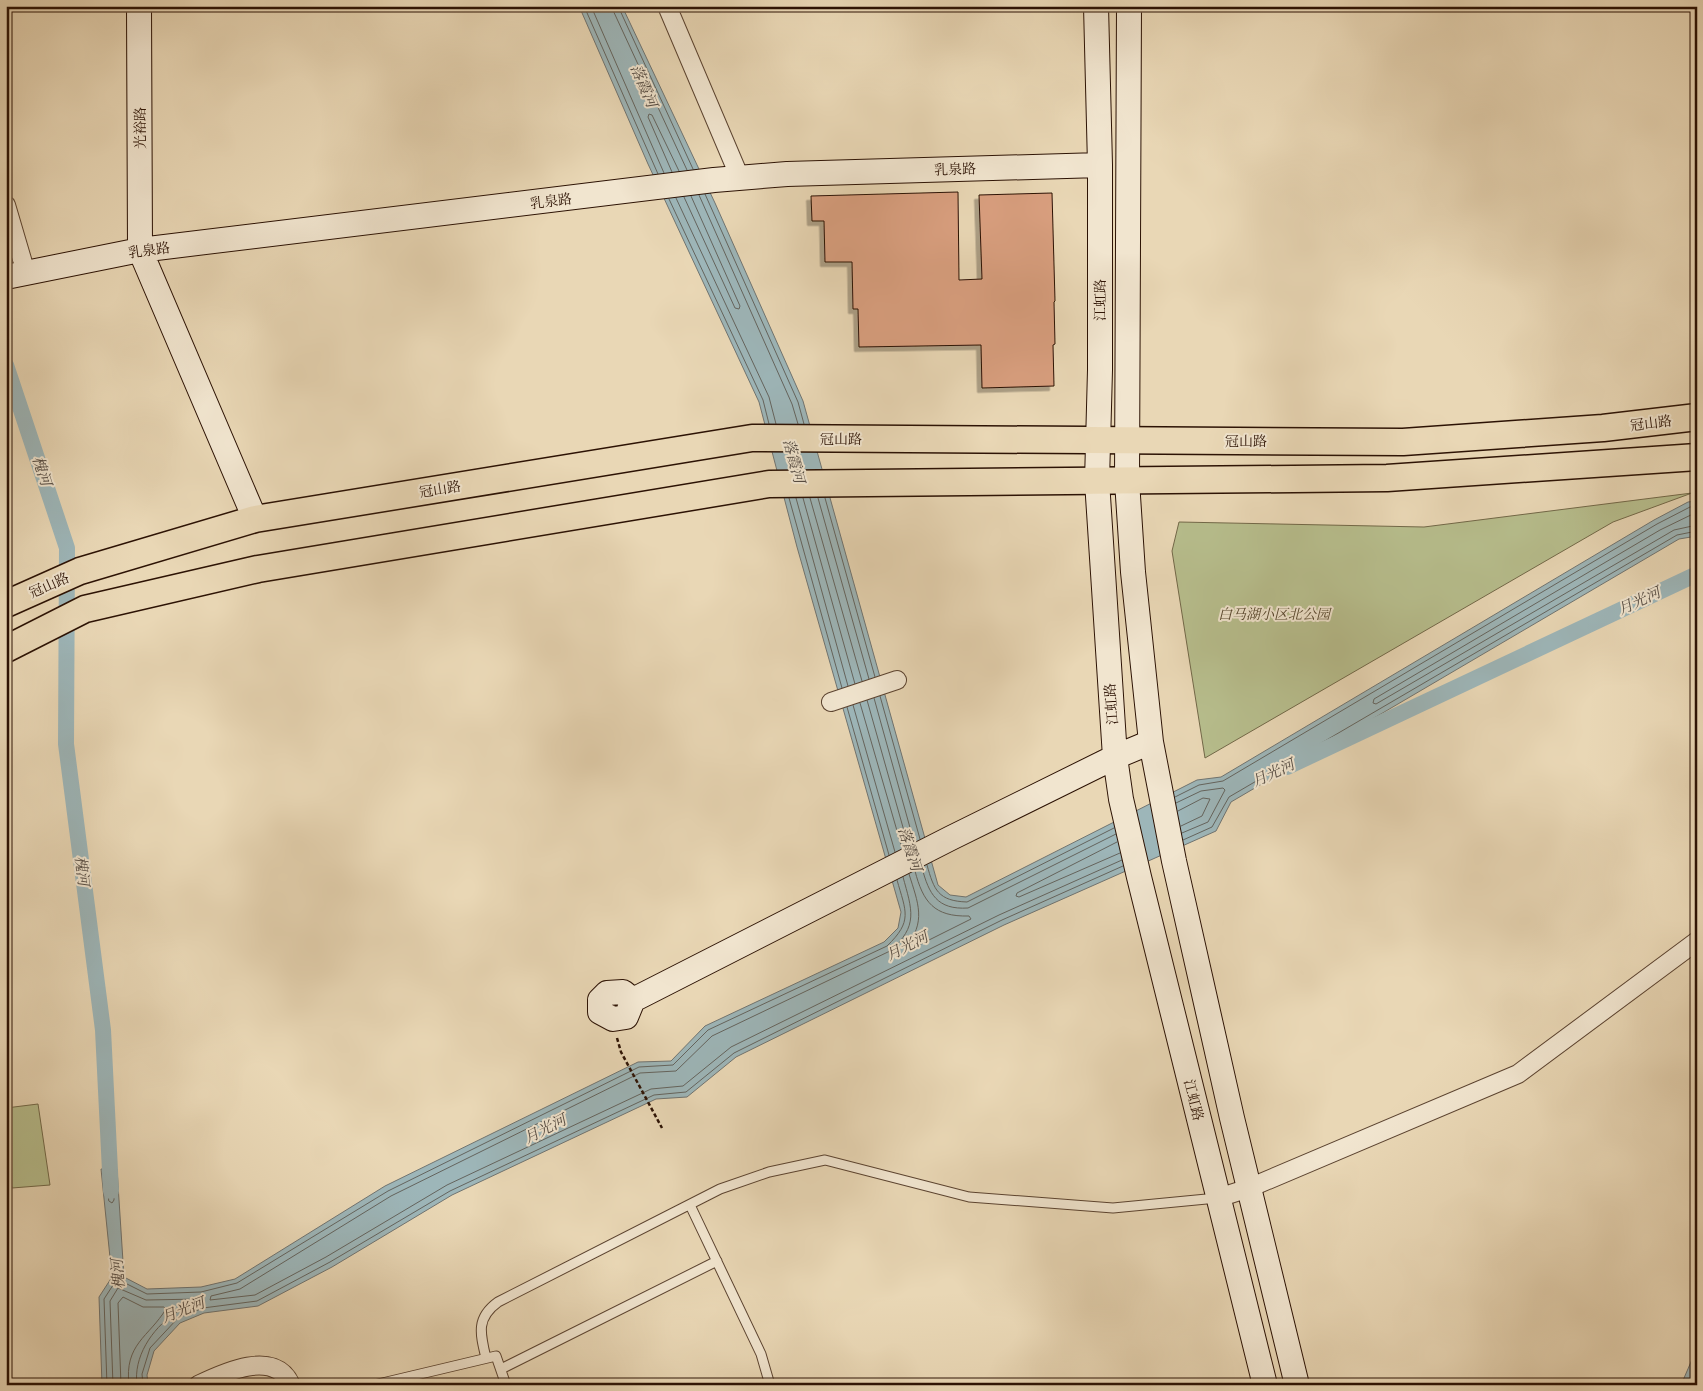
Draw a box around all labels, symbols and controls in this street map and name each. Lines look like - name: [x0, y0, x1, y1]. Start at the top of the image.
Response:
- water label: 落霞河: [627, 61, 663, 113]
- street label: 光裕路: [131, 107, 149, 149]
- street label: 乳泉路: [934, 159, 976, 179]
- street label: 乳泉路: [529, 190, 573, 212]
- street label: 乳泉路: [127, 238, 171, 262]
- street label: 江虹路: [1091, 279, 1109, 321]
- street label: 冠山路: [1629, 412, 1673, 434]
- street label: 冠山路: [820, 430, 862, 448]
- street label: 冠山路: [1225, 432, 1267, 450]
- water label: 落霞河: [779, 437, 810, 488]
- water label: 槐河: [29, 454, 57, 491]
- street label: 冠山路: [418, 477, 462, 501]
- street label: 冠山路: [26, 568, 72, 602]
- water label: 月光河: [1614, 581, 1666, 619]
- park label: 白马湖小区北公园: [1218, 605, 1332, 623]
- street label: 江虹路: [1101, 682, 1121, 726]
- water label: 月光河: [1248, 753, 1300, 791]
- water label: 落霞河: [894, 825, 927, 876]
- water label: 槐河: [71, 855, 94, 890]
- water label: 月光河: [882, 926, 934, 964]
- street label: 江虹路: [1180, 1077, 1208, 1123]
- water label: 月光河: [520, 1109, 572, 1147]
- water label: 槐河: [106, 1255, 128, 1290]
- water label: 月光河: [158, 1292, 210, 1326]

